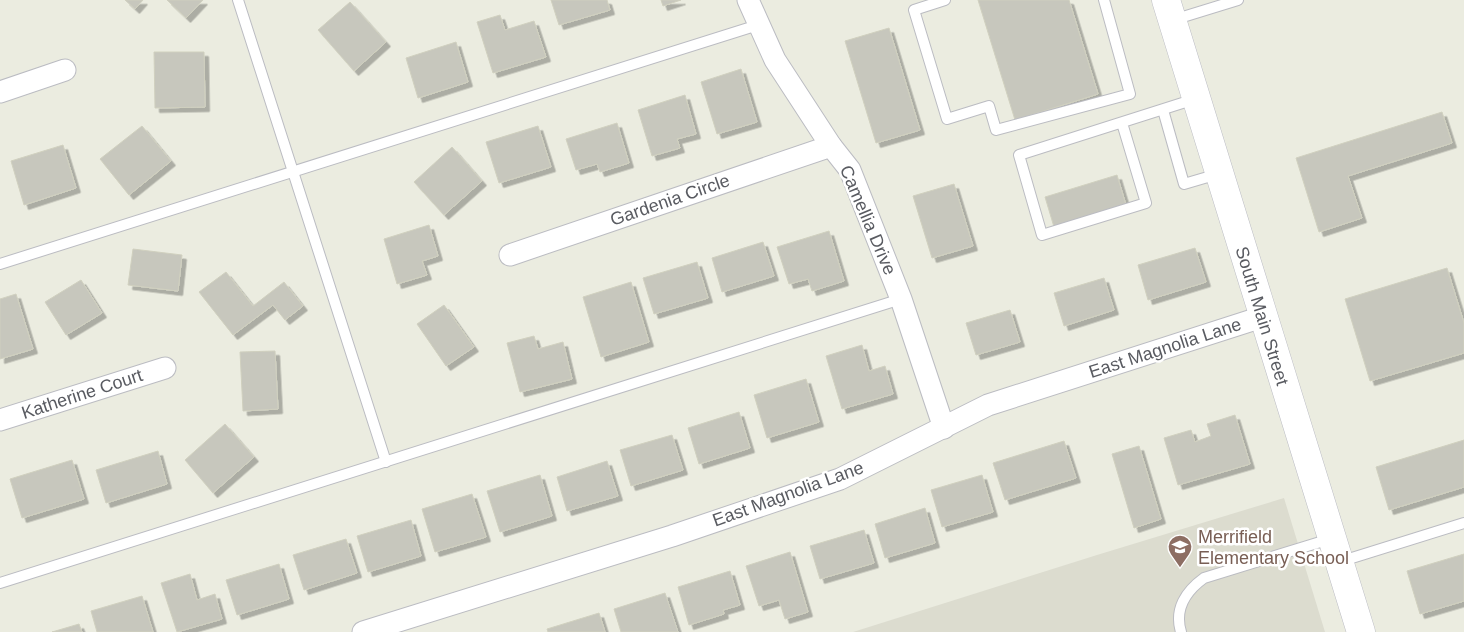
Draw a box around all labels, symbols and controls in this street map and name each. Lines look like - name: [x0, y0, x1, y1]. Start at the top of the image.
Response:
- street label: Camellia Drive: [836, 162, 900, 278]
- street label: Gardenia Circle: [608, 170, 732, 230]
- street label: South Main Street: [1231, 244, 1293, 388]
- street label: East Magnolia Lane: [1086, 314, 1244, 382]
- street label: Katherine Court: [19, 365, 145, 423]
- street label: East Magnolia Lane: [710, 457, 866, 531]
- place label: Merrifield Elementary School: [1198, 527, 1349, 568]
- school or university icon: Merrifield Elementary School: [1167, 534, 1193, 568]

